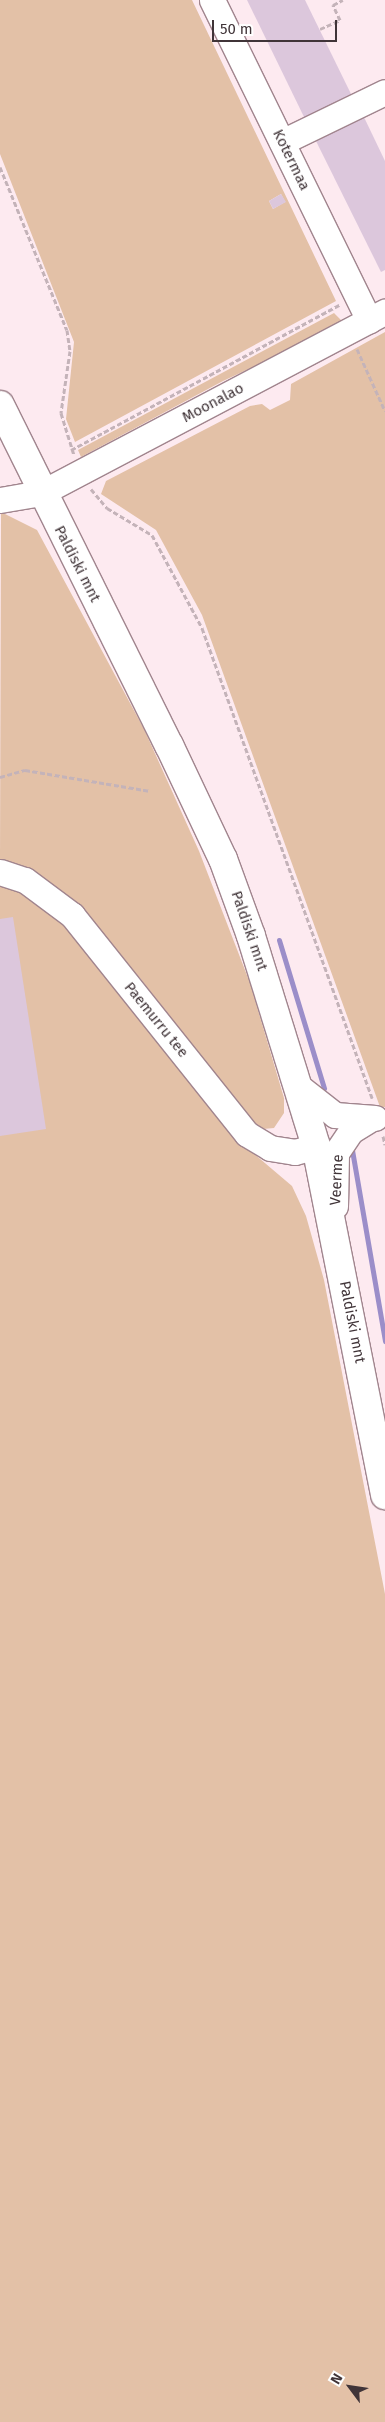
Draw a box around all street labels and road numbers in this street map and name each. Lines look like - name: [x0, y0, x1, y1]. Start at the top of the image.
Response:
- street label: Kotermaa: [269, 127, 313, 193]
- street label: Moonalao: [179, 379, 247, 427]
- street label: Paldiski mnt: [50, 523, 104, 605]
- street label: Paldiski mnt: [227, 889, 271, 973]
- street label: Paemurru tee: [120, 979, 192, 1061]
- street label: Veerme: [327, 1154, 347, 1206]
- street label: Paldiski mnt: [335, 1279, 369, 1365]

